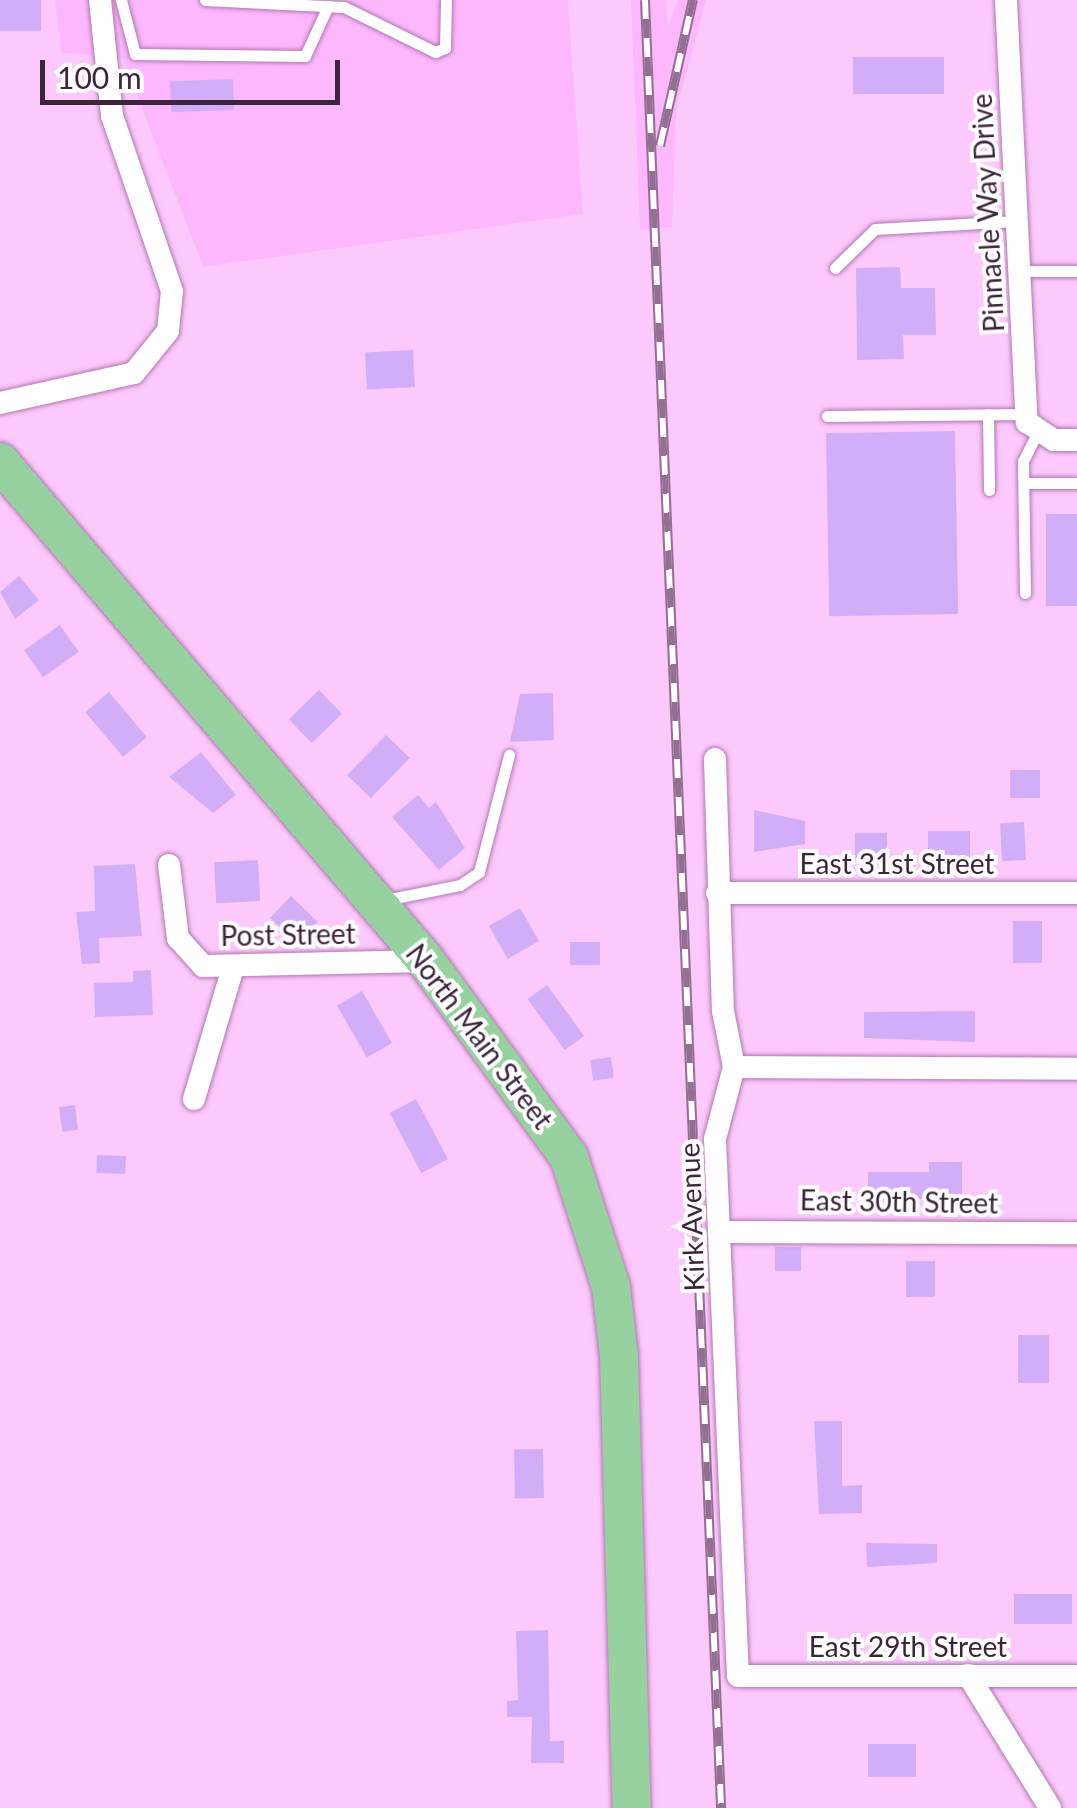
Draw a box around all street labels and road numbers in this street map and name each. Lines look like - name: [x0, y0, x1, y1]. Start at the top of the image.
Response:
- street label: Pinnacle Way Drive: [964, 92, 1010, 334]
- street label: East 31st Street: [800, 846, 994, 880]
- street label: Post Street: [220, 916, 356, 952]
- street label: North Main Street: [400, 937, 560, 1135]
- street label: Kirk Avenue: [672, 1142, 710, 1292]
- street label: East 30th Street: [800, 1182, 998, 1220]
- street label: East 29th Street: [809, 1629, 1007, 1663]

